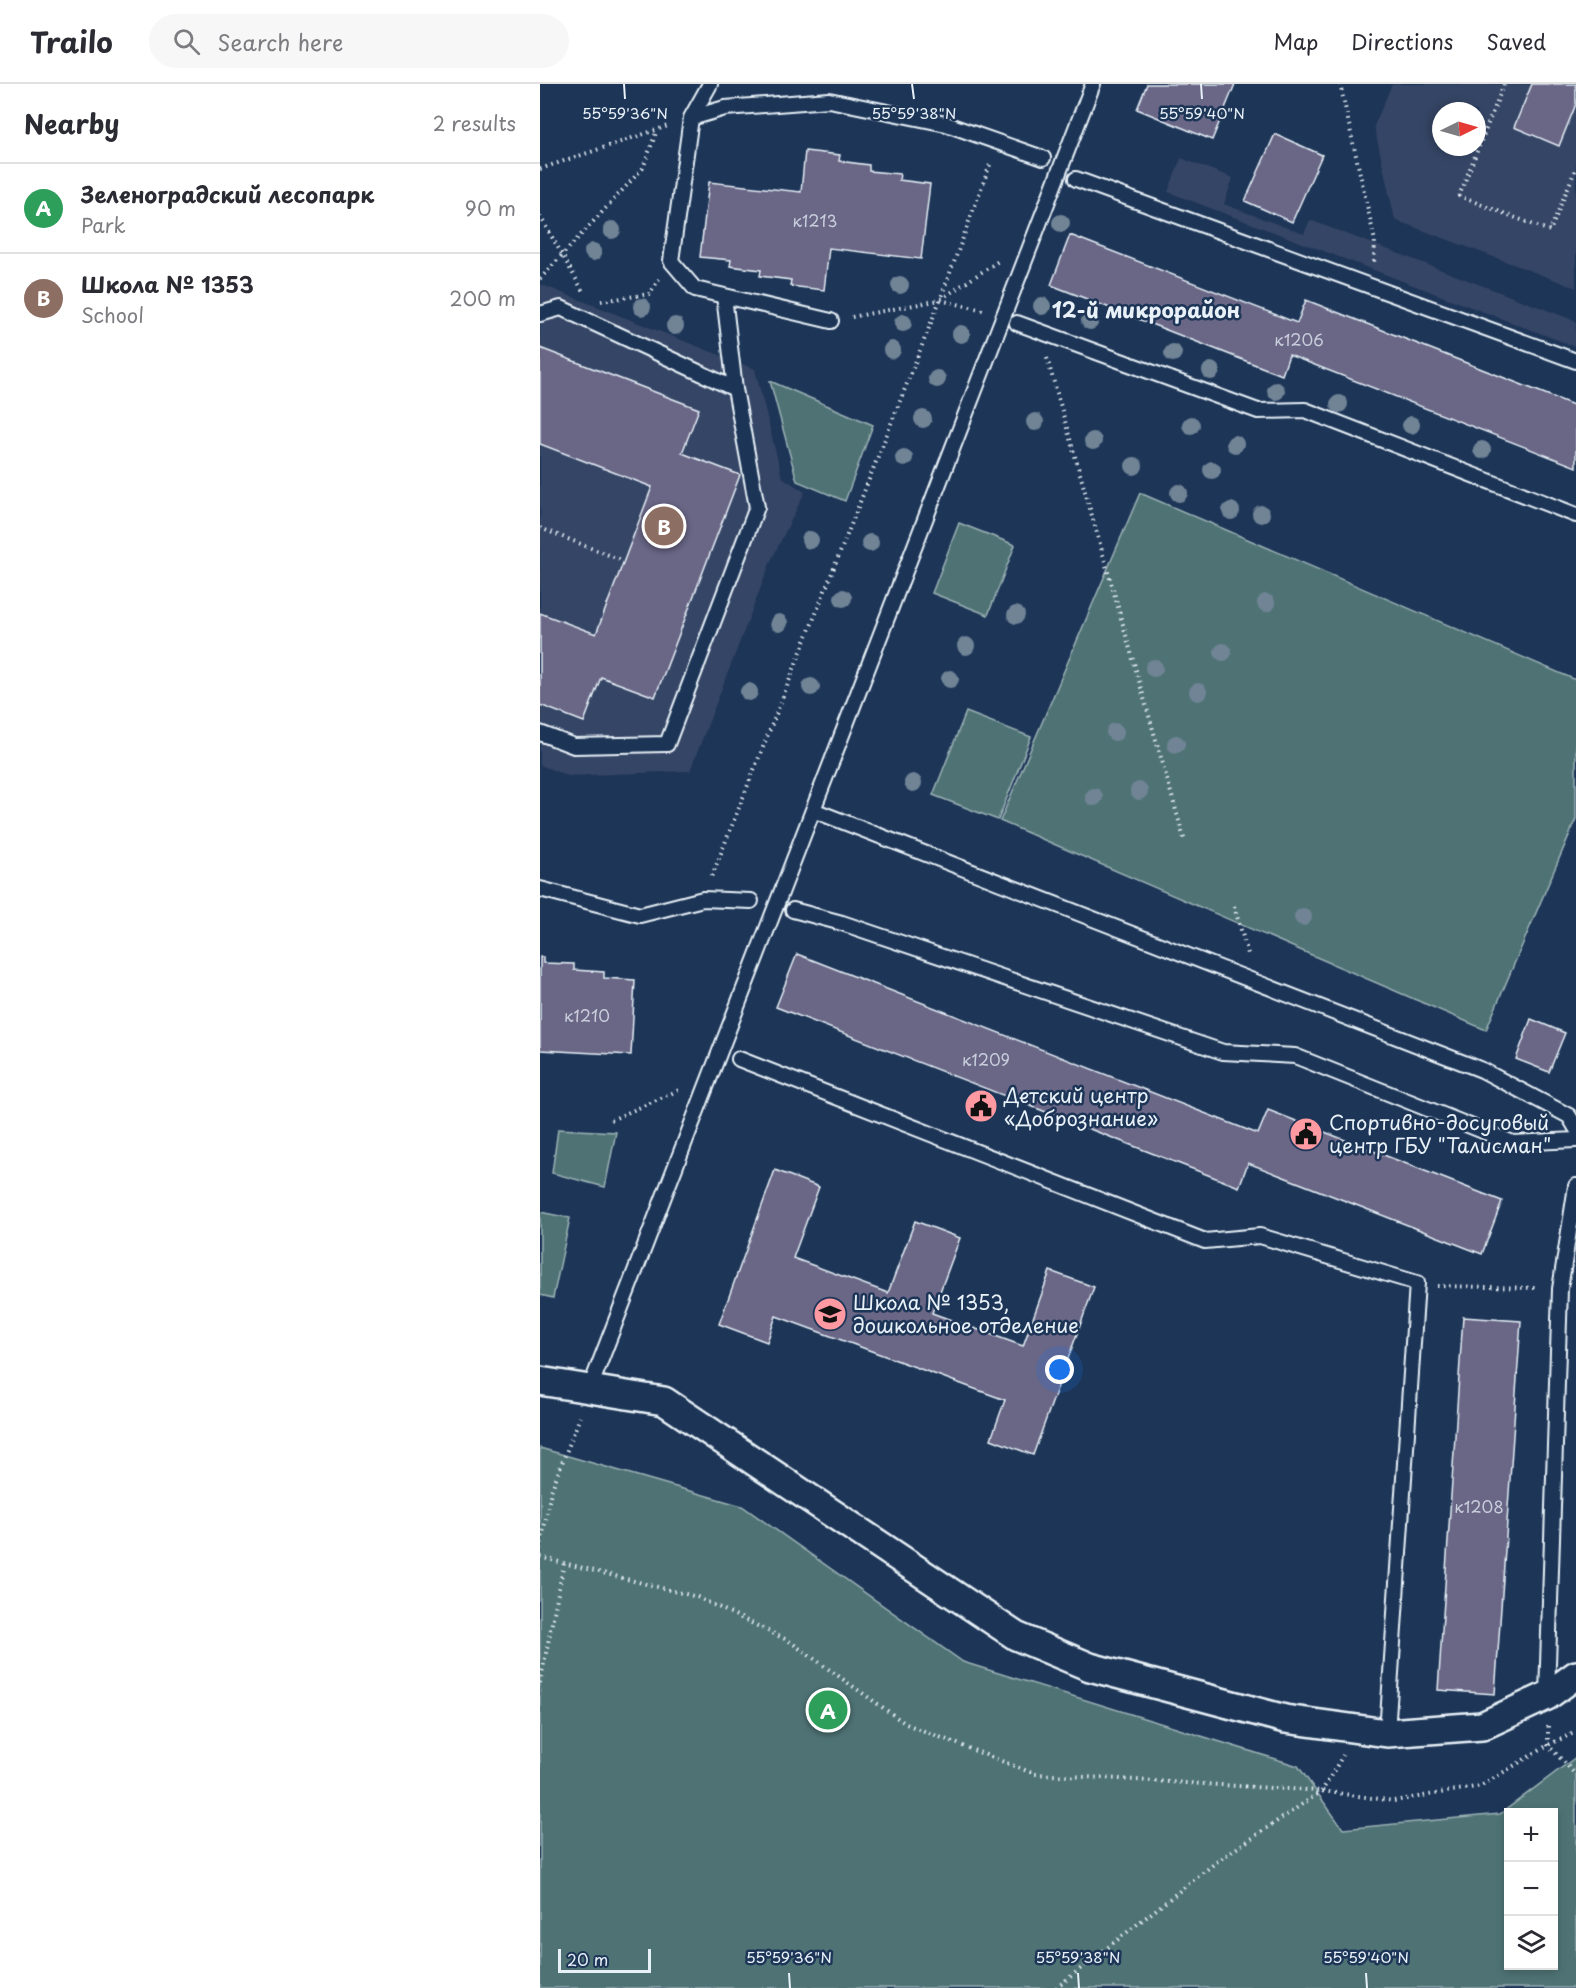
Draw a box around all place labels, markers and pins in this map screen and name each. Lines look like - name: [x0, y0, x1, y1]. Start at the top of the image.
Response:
- pin: B: [644, 504, 684, 548]
- place label: Детский центр «Добрознание»: [1003, 1080, 1158, 1133]
- public building icon: Детский центр «Добрознание»: [963, 1088, 999, 1124]
- place label: Спортивно-досуговый центр ГБУ "Талисман": [1329, 1107, 1551, 1160]
- public building icon: Спортивно-досуговый центр ГБУ "Талисман": [1288, 1116, 1324, 1152]
- place label: Школа № 1353, дошкольное отделение: [853, 1287, 1079, 1340]
- school or university icon: Школа № 1353, дошкольное отделение: [812, 1296, 848, 1332]
- pin: A: [808, 1688, 848, 1732]

